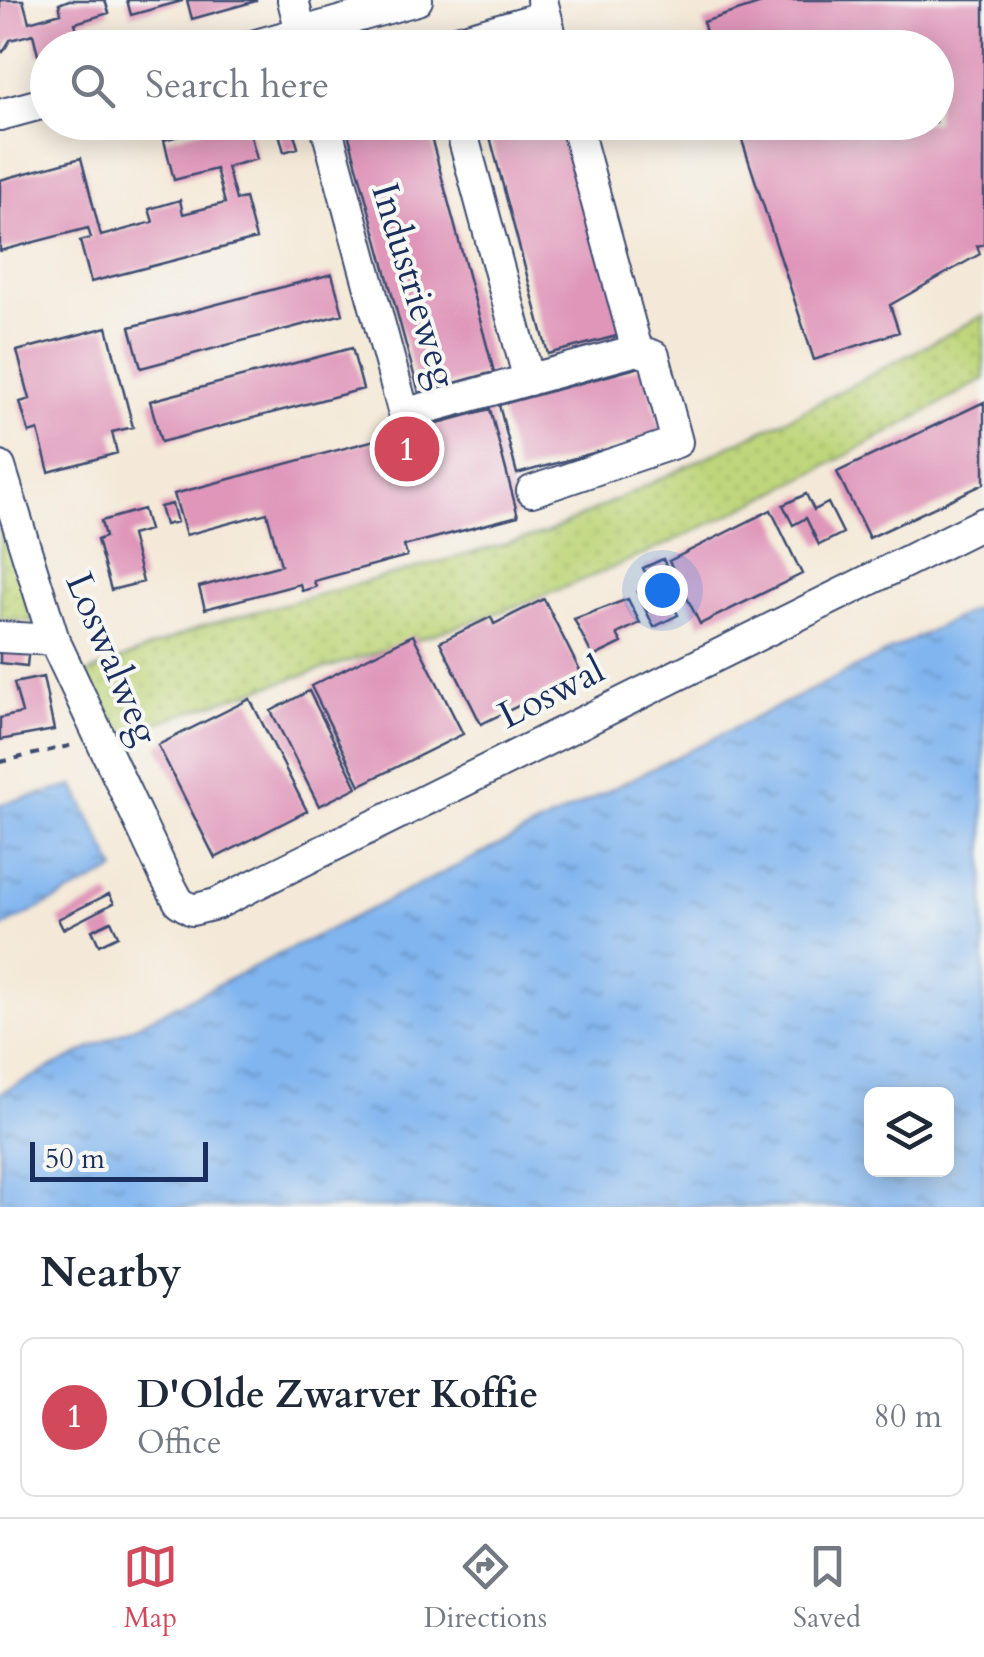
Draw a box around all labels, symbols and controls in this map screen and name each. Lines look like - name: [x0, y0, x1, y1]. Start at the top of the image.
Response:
- search box: [30, 30, 954, 140]
- icon: search: [65, 58, 120, 113]
- text: Search here: [145, 59, 329, 111]
- street label: Industrieweg: [358, 177, 470, 395]
- pin: 1: [374, 412, 440, 486]
- street label: Loswalweg: [53, 565, 172, 753]
- your location: [637, 565, 688, 616]
- street label: Loswal: [489, 644, 614, 742]
- map controls: [864, 1087, 954, 1177]
- button: layers: [864, 1087, 954, 1177]
- scale bar: [30, 1137, 208, 1182]
- text: 50 m: [45, 1140, 105, 1178]
- text: Nearby: [40, 1244, 182, 1301]
- text: D'Olde Zwarver Koffie: [137, 1369, 538, 1421]
- text: 1: [66, 1395, 83, 1439]
- text: 80 m: [874, 1395, 942, 1439]
- text: Office: [137, 1421, 221, 1465]
- tab: Map: [123, 1539, 178, 1637]
- tab: Directions: [424, 1539, 547, 1637]
- tab: Saved: [793, 1539, 861, 1637]

